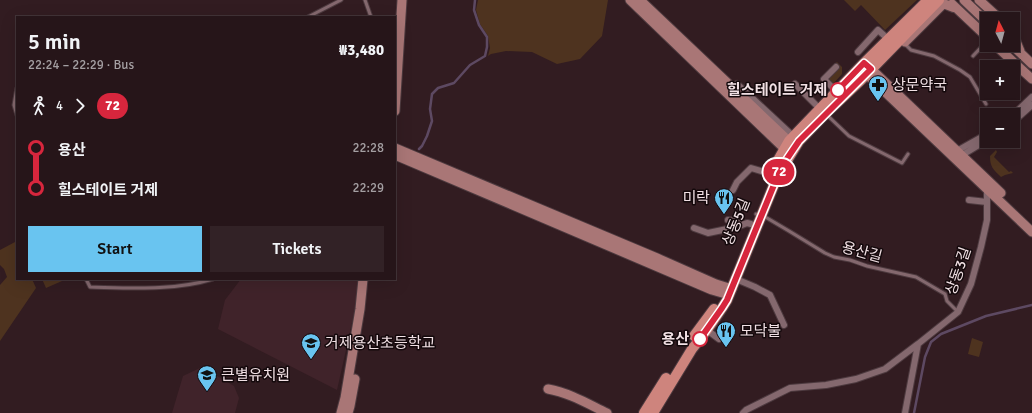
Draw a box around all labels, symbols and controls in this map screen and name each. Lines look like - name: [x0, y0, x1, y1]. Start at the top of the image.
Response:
- north arrow: [980, 12, 1020, 52]
- map controls: [980, 12, 1020, 148]
- text: 5 min: [28, 28, 81, 55]
- text: ₩3,480: [339, 41, 384, 59]
- text: 22:24 – 22:29 · Bus: [28, 57, 134, 73]
- button: +: [980, 60, 1020, 100]
- pharmacy icon: 상문약국: [867, 74, 889, 102]
- place label: 상문약국: [892, 76, 947, 94]
- place label: 힐스테이트 거제: [727, 81, 827, 99]
- marker: 힐스테이트 거제: [830, 82, 846, 98]
- icon: walk: [28, 95, 50, 117]
- icon: forward: [69, 95, 91, 117]
- text: 72: [105, 97, 120, 114]
- text: 4: [56, 98, 63, 114]
- button: −: [980, 108, 1020, 148]
- text: 22:28: [352, 140, 384, 156]
- text: 용산: [58, 141, 86, 159]
- line badge: 72: [761, 159, 797, 185]
- text: 72: [771, 163, 787, 180]
- text: 22:29: [352, 180, 384, 196]
- text: 힐스테이트 거제: [58, 181, 158, 199]
- restaurant icon: 미락: [713, 187, 735, 215]
- place label: 미락: [682, 189, 710, 207]
- street label: 상동5길: [718, 196, 754, 248]
- button: Start: [28, 226, 202, 272]
- button: Tickets: [210, 226, 384, 272]
- street label: 용산길: [840, 238, 884, 266]
- street label: 상동3길: [941, 245, 975, 297]
- restaurant icon: 모닥불: [715, 320, 737, 348]
- place label: 모닥불: [740, 322, 781, 340]
- place label: 용산: [661, 330, 689, 348]
- marker: 용산: [692, 331, 708, 347]
- school or university icon: 거제용산초등학교: [300, 332, 322, 360]
- place label: 거제용산초등학교: [325, 334, 435, 352]
- school or university icon: 큰별유치원: [196, 364, 218, 392]
- place label: 큰별유치원: [221, 366, 290, 384]

